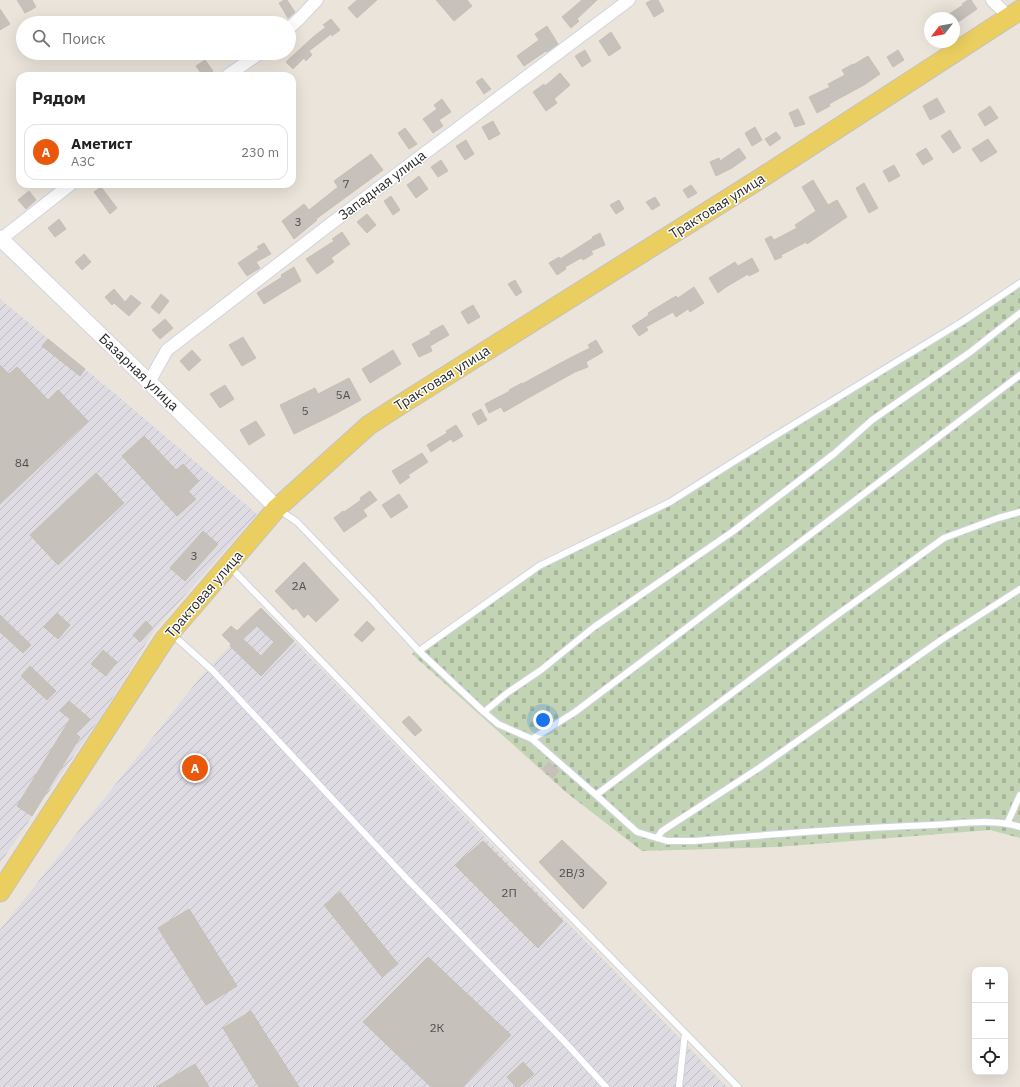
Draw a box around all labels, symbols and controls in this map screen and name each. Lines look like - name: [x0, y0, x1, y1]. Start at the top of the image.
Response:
- north arrow: [924, 12, 960, 48]
- search box: [16, 16, 296, 60]
- icon: search: [30, 27, 52, 49]
- text: Поиск: [62, 29, 105, 48]
- text: Рядом: [32, 87, 86, 109]
- text: Аметист: [71, 134, 132, 153]
- text: A: [42, 144, 50, 161]
- text: 230 m: [241, 144, 279, 161]
- street label: Западная улица: [335, 146, 430, 224]
- text: АЗС: [71, 153, 95, 170]
- street label: Трактовая улица: [666, 169, 769, 243]
- house number: 7: [342, 176, 350, 191]
- house number: 3: [294, 214, 302, 229]
- street label: Базарная улица: [95, 329, 183, 415]
- street label: Трактовая улица: [391, 341, 494, 415]
- house number: 5А: [336, 387, 351, 402]
- house number: 5: [301, 403, 309, 418]
- house number: 84: [15, 455, 29, 470]
- street label: Трактовая улица: [161, 546, 247, 641]
- house number: 3: [190, 548, 198, 563]
- house number: 2А: [292, 578, 307, 593]
- your location: [533, 710, 553, 730]
- pin: A: [182, 753, 208, 783]
- house number: 2В/3: [559, 865, 585, 880]
- house number: 2П: [501, 885, 517, 900]
- map controls: [972, 967, 1008, 1075]
- button: +: [972, 967, 1008, 1003]
- button: −: [972, 1003, 1008, 1039]
- house number: 2К: [429, 1020, 445, 1035]
- button: locate: [972, 1039, 1008, 1075]

